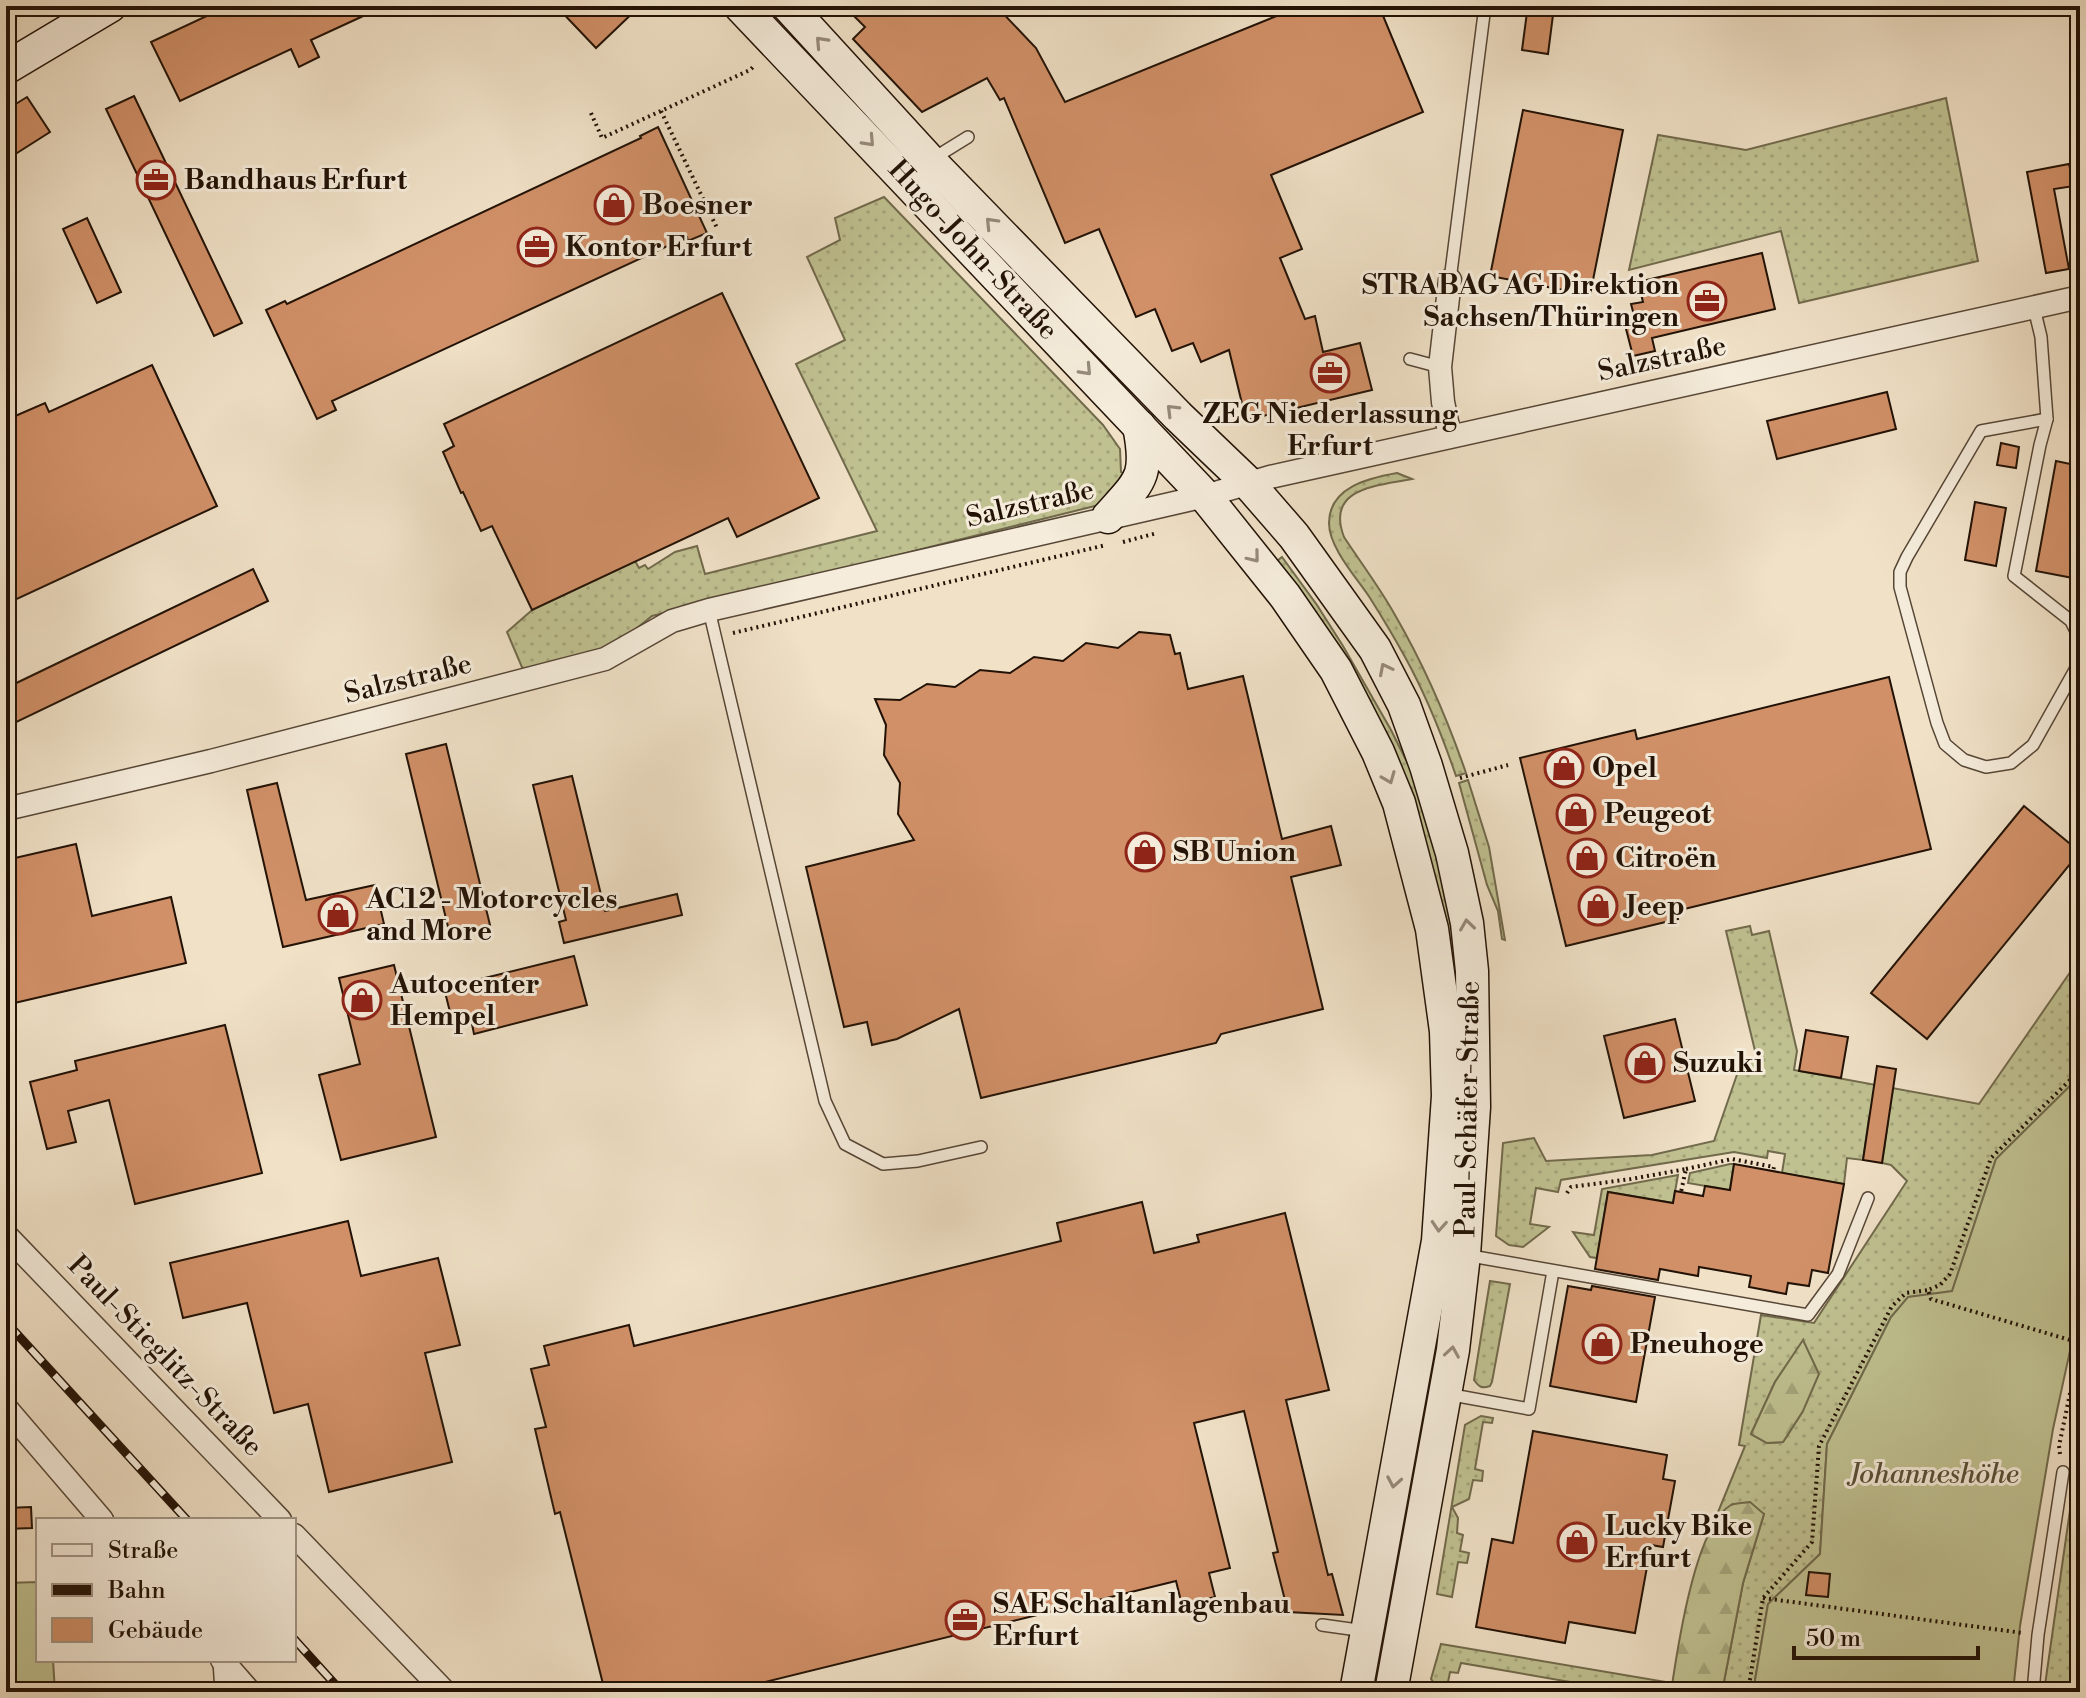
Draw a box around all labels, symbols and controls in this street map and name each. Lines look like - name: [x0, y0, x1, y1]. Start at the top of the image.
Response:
- one-way arrow: [816, 36, 830, 51]
- one-way arrow: [860, 131, 874, 146]
- street label: Hugo-John-Straße: [880, 153, 1066, 347]
- office icon: Bandhaus Erfurt: [135, 159, 177, 201]
- place label: Bandhaus Erfurt: [184, 163, 408, 198]
- shop icon: Boesner: [593, 184, 635, 226]
- place label: Boesner: [642, 188, 753, 223]
- one-way arrow: [985, 218, 1000, 232]
- office icon: Kontor Erfurt: [516, 226, 558, 268]
- place label: Kontor Erfurt: [565, 230, 753, 265]
- place label: STRABAG AG Direktion Sachsen/Thüringen: [1362, 268, 1679, 335]
- office icon: STRABAG AG Direktion Sachsen/Thüringen: [1686, 280, 1728, 322]
- street label: Salzstraße: [1595, 328, 1729, 390]
- office icon: ZEG Niederlassung Erfurt: [1309, 352, 1351, 394]
- one-way arrow: [1077, 361, 1092, 375]
- place label: ZEG Niederlassung Erfurt: [1203, 397, 1458, 464]
- one-way arrow: [1167, 405, 1181, 419]
- street label: Salzstraße: [963, 472, 1097, 536]
- one-way arrow: [1244, 548, 1258, 563]
- street label: Salzstraße: [341, 646, 475, 712]
- one-way arrow: [1380, 662, 1395, 677]
- shop icon: Opel: [1543, 747, 1585, 789]
- place label: Opel: [1592, 751, 1657, 786]
- one-way arrow: [1379, 770, 1395, 784]
- shop icon: Peugeot: [1555, 793, 1597, 835]
- place label: Peugeot: [1604, 797, 1712, 832]
- shop icon: SB Union: [1124, 831, 1166, 873]
- place label: SB Union: [1173, 835, 1296, 870]
- shop icon: Citroën: [1566, 837, 1608, 879]
- place label: Citroën: [1615, 841, 1716, 876]
- place label: AC12 - Motorcycles and More: [365, 882, 617, 949]
- shop icon: Jeep: [1577, 885, 1619, 927]
- place label: Jeep: [1622, 889, 1685, 924]
- shop icon: AC12 - Motorcycles and More: [317, 894, 359, 936]
- one-way arrow: [1459, 918, 1476, 932]
- place label: Autocenter Hempel: [389, 967, 540, 1034]
- shop icon: Autocenter Hempel: [341, 979, 383, 1021]
- street label: Paul-Schäfer-Straße: [1448, 980, 1488, 1238]
- shop icon: Suzuki: [1624, 1042, 1666, 1084]
- place label: Suzuki: [1673, 1046, 1763, 1081]
- one-way arrow: [1431, 1220, 1448, 1233]
- street label: Paul-Stieglitz-Straße: [60, 1248, 270, 1464]
- shop icon: Pneuhoge: [1581, 1323, 1623, 1365]
- place label: Pneuhoge: [1630, 1327, 1764, 1362]
- one-way arrow: [1443, 1345, 1460, 1359]
- park label: Johanneshöhe: [1846, 1457, 2019, 1492]
- one-way arrow: [1386, 1475, 1403, 1489]
- place label: Lucky Bike Erfurt: [1605, 1509, 1752, 1576]
- legend: [36, 1518, 296, 1662]
- shop icon: Lucky Bike Erfurt: [1556, 1521, 1598, 1563]
- text: Straße: [108, 1536, 178, 1566]
- text: Bahn: [107, 1576, 166, 1606]
- place label: SAE Schaltanlagenbau Erfurt: [993, 1587, 1290, 1654]
- office icon: SAE Schaltanlagenbau Erfurt: [944, 1599, 986, 1641]
- scale bar: [1794, 1610, 1978, 1660]
- text: Gebäude: [108, 1616, 203, 1646]
- text: 50 m: [1806, 1624, 1861, 1654]

